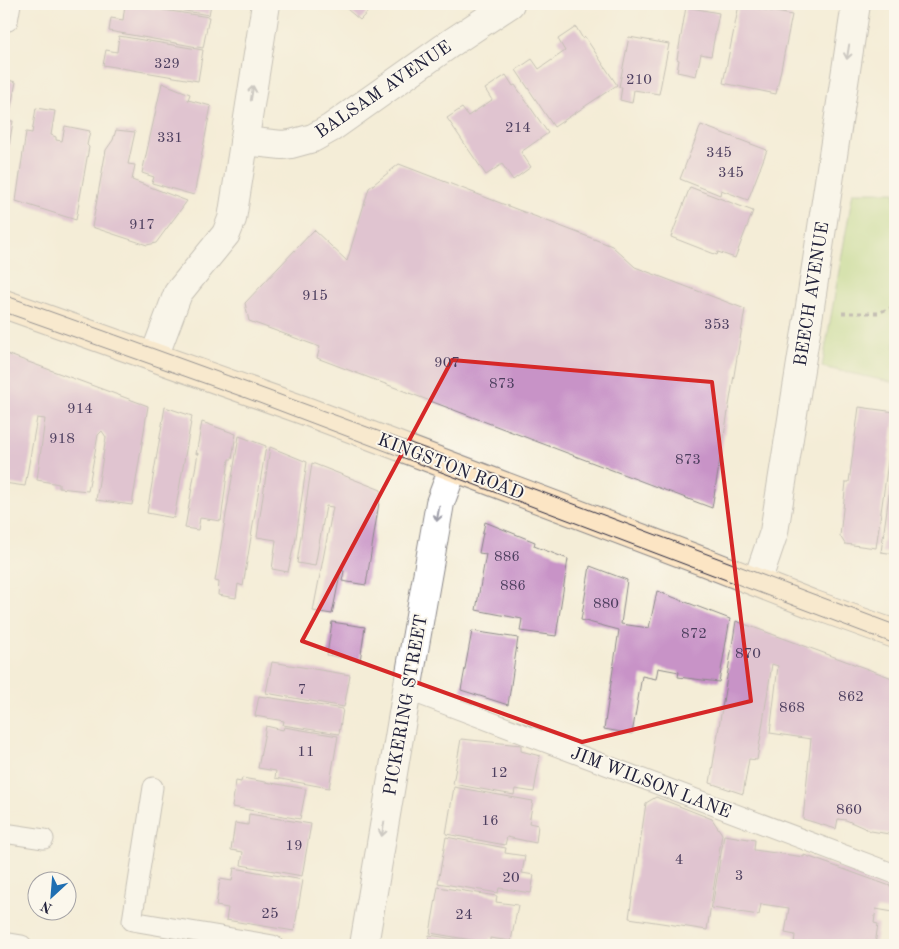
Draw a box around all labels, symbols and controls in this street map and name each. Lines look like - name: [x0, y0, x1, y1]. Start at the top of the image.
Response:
- street label: BALSAM AVENUE: [312, 38, 455, 142]
- one-way arrow: [843, 44, 853, 60]
- house number: 329: [154, 57, 180, 72]
- house number: 210: [626, 73, 652, 88]
- one-way arrow: [247, 86, 257, 102]
- house number: 214: [505, 121, 531, 136]
- house number: 331: [157, 131, 183, 146]
- house number: 345: [706, 146, 732, 161]
- house number: 345: [718, 166, 744, 181]
- house number: 917: [129, 218, 155, 233]
- street label: BEECH AVENUE: [792, 221, 832, 368]
- house number: 915: [302, 289, 328, 304]
- house number: 353: [704, 318, 730, 333]
- house number: 907: [434, 356, 460, 371]
- house number: 873: [489, 377, 515, 392]
- house number: 914: [67, 402, 93, 417]
- street label: KINGSTON ROAD: [375, 431, 526, 503]
- house number: 918: [49, 432, 75, 447]
- house number: 873: [675, 453, 701, 468]
- one-way arrow: [433, 505, 443, 521]
- house number: 886: [494, 550, 520, 565]
- house number: 886: [500, 579, 526, 594]
- house number: 880: [593, 597, 619, 612]
- street label: PICKERING STREET: [381, 613, 431, 797]
- house number: 872: [681, 627, 707, 642]
- house number: 870: [735, 647, 761, 662]
- house number: 7: [298, 683, 306, 698]
- house number: 862: [838, 690, 864, 705]
- house number: 868: [779, 701, 805, 716]
- street label: JIM WILSON LANE: [568, 744, 733, 822]
- house number: 11: [297, 745, 315, 760]
- house number: 12: [490, 766, 508, 781]
- house number: 860: [836, 803, 862, 818]
- house number: 16: [481, 814, 499, 829]
- one-way arrow: [378, 821, 388, 837]
- house number: 19: [285, 839, 303, 854]
- house number: 4: [675, 853, 683, 868]
- house number: 3: [735, 869, 743, 884]
- house number: 20: [502, 871, 520, 886]
- north arrow: [28, 872, 78, 922]
- text: N: [39, 898, 55, 915]
- house number: 25: [261, 907, 279, 922]
- house number: 24: [455, 908, 473, 923]

